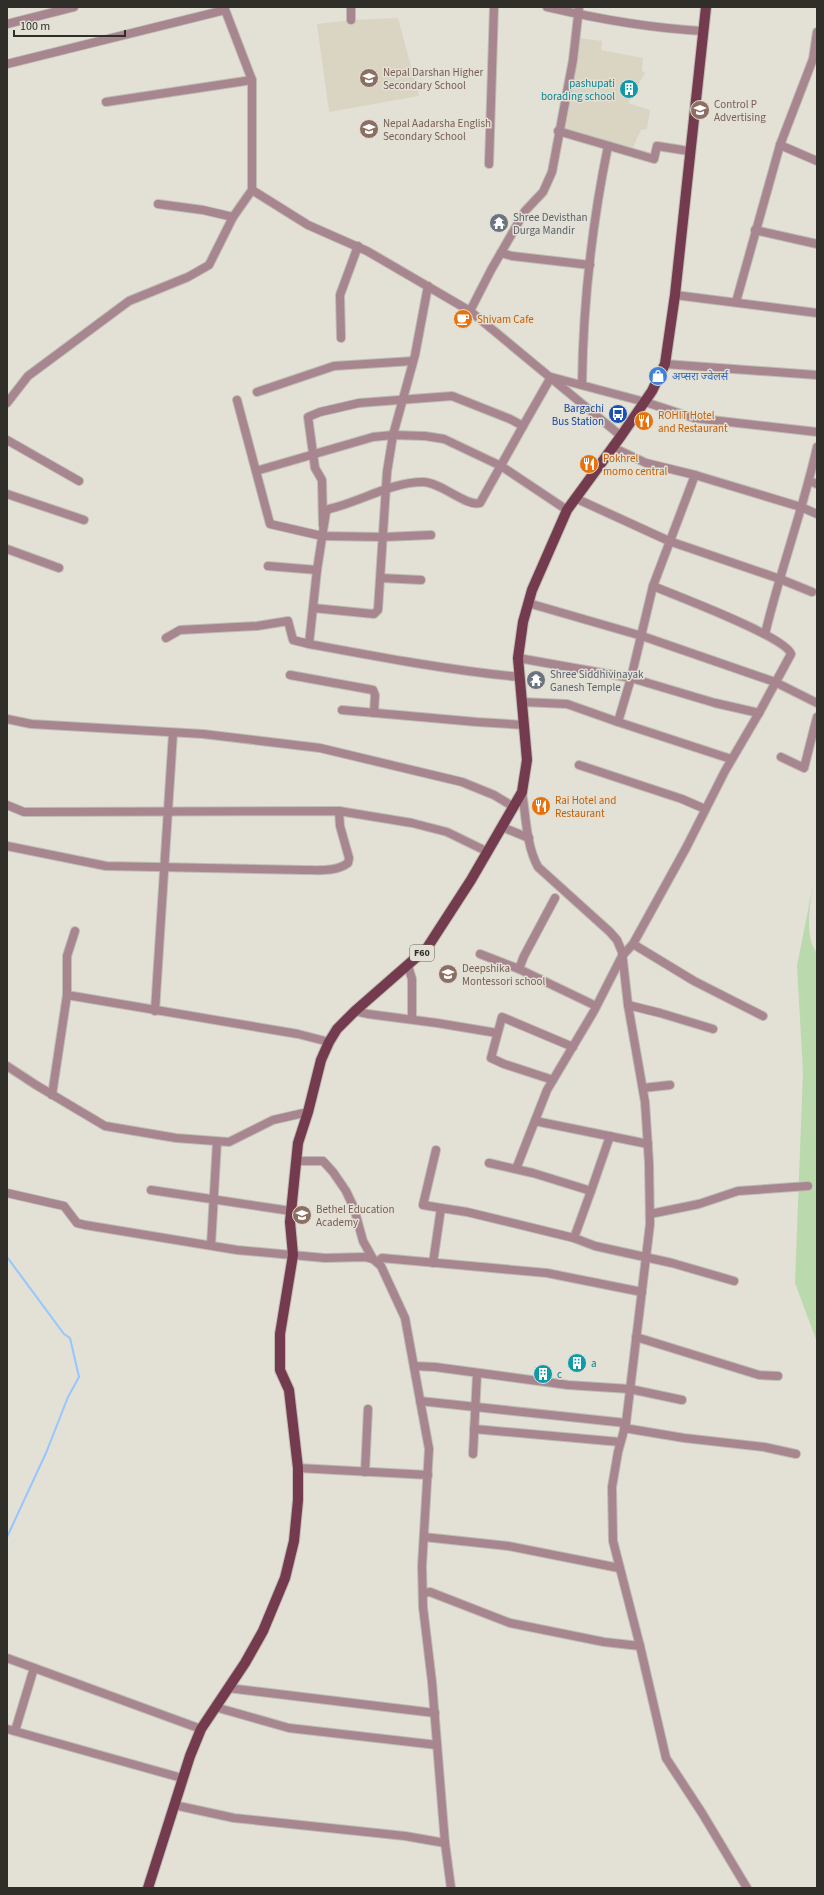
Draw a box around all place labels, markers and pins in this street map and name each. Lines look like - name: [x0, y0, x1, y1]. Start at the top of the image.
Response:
- place label: Nepal Darshan Higher Secondary School: [383, 65, 483, 93]
- school or university icon: Nepal Darshan Higher Secondary School: [358, 67, 380, 89]
- place label: pashupati borading school: [541, 76, 615, 104]
- building icon: pashupati borading school: [618, 78, 640, 100]
- place label: Control P Advertising: [714, 97, 766, 125]
- school or university icon: Control P Advertising: [689, 99, 711, 121]
- place label: Nepal Aadarsha English Secondary School: [383, 116, 491, 144]
- school or university icon: Nepal Aadarsha English Secondary School: [358, 118, 380, 140]
- place label: Shree Devisthan Durga Mandir: [513, 210, 587, 238]
- temple icon: Shree Devisthan Durga Mandir: [488, 212, 510, 234]
- cafe icon: Shivam Cafe: [452, 308, 474, 330]
- place label: Shivam Cafe: [477, 312, 534, 327]
- shop icon: अप्सरा ज्वेलर्स: [647, 365, 669, 387]
- place label: अप्सरा ज्वेलर्स: [672, 369, 729, 384]
- place label: Bargachi Bus Station: [552, 401, 604, 429]
- bus stop icon: Bargachi Bus Station: [607, 403, 629, 425]
- place label: ROHIT Hotel and Restaurant: [658, 408, 728, 436]
- restaurant icon: ROHIT Hotel and Restaurant: [633, 410, 655, 432]
- place label: Pokhrel momo central: [603, 451, 667, 479]
- restaurant icon: Pokhrel momo central: [578, 453, 600, 475]
- place label: Shree Siddhivinayak Ganesh Temple: [550, 667, 644, 695]
- temple icon: Shree Siddhivinayak Ganesh Temple: [525, 669, 547, 691]
- place label: Rai Hotel and Restaurant: [555, 793, 616, 821]
- restaurant icon: Rai Hotel and Restaurant: [530, 795, 552, 817]
- place label: Deepshika Montessori school: [462, 961, 545, 989]
- school or university icon: Deepshika Montessori school: [437, 963, 459, 985]
- place label: Bethel Education Academy: [316, 1202, 394, 1230]
- school or university icon: Bethel Education Academy: [291, 1204, 313, 1226]
- building icon: a: [566, 1352, 588, 1374]
- place label: a: [591, 1356, 597, 1371]
- building icon: c: [532, 1363, 554, 1385]
- place label: c: [557, 1367, 562, 1382]

